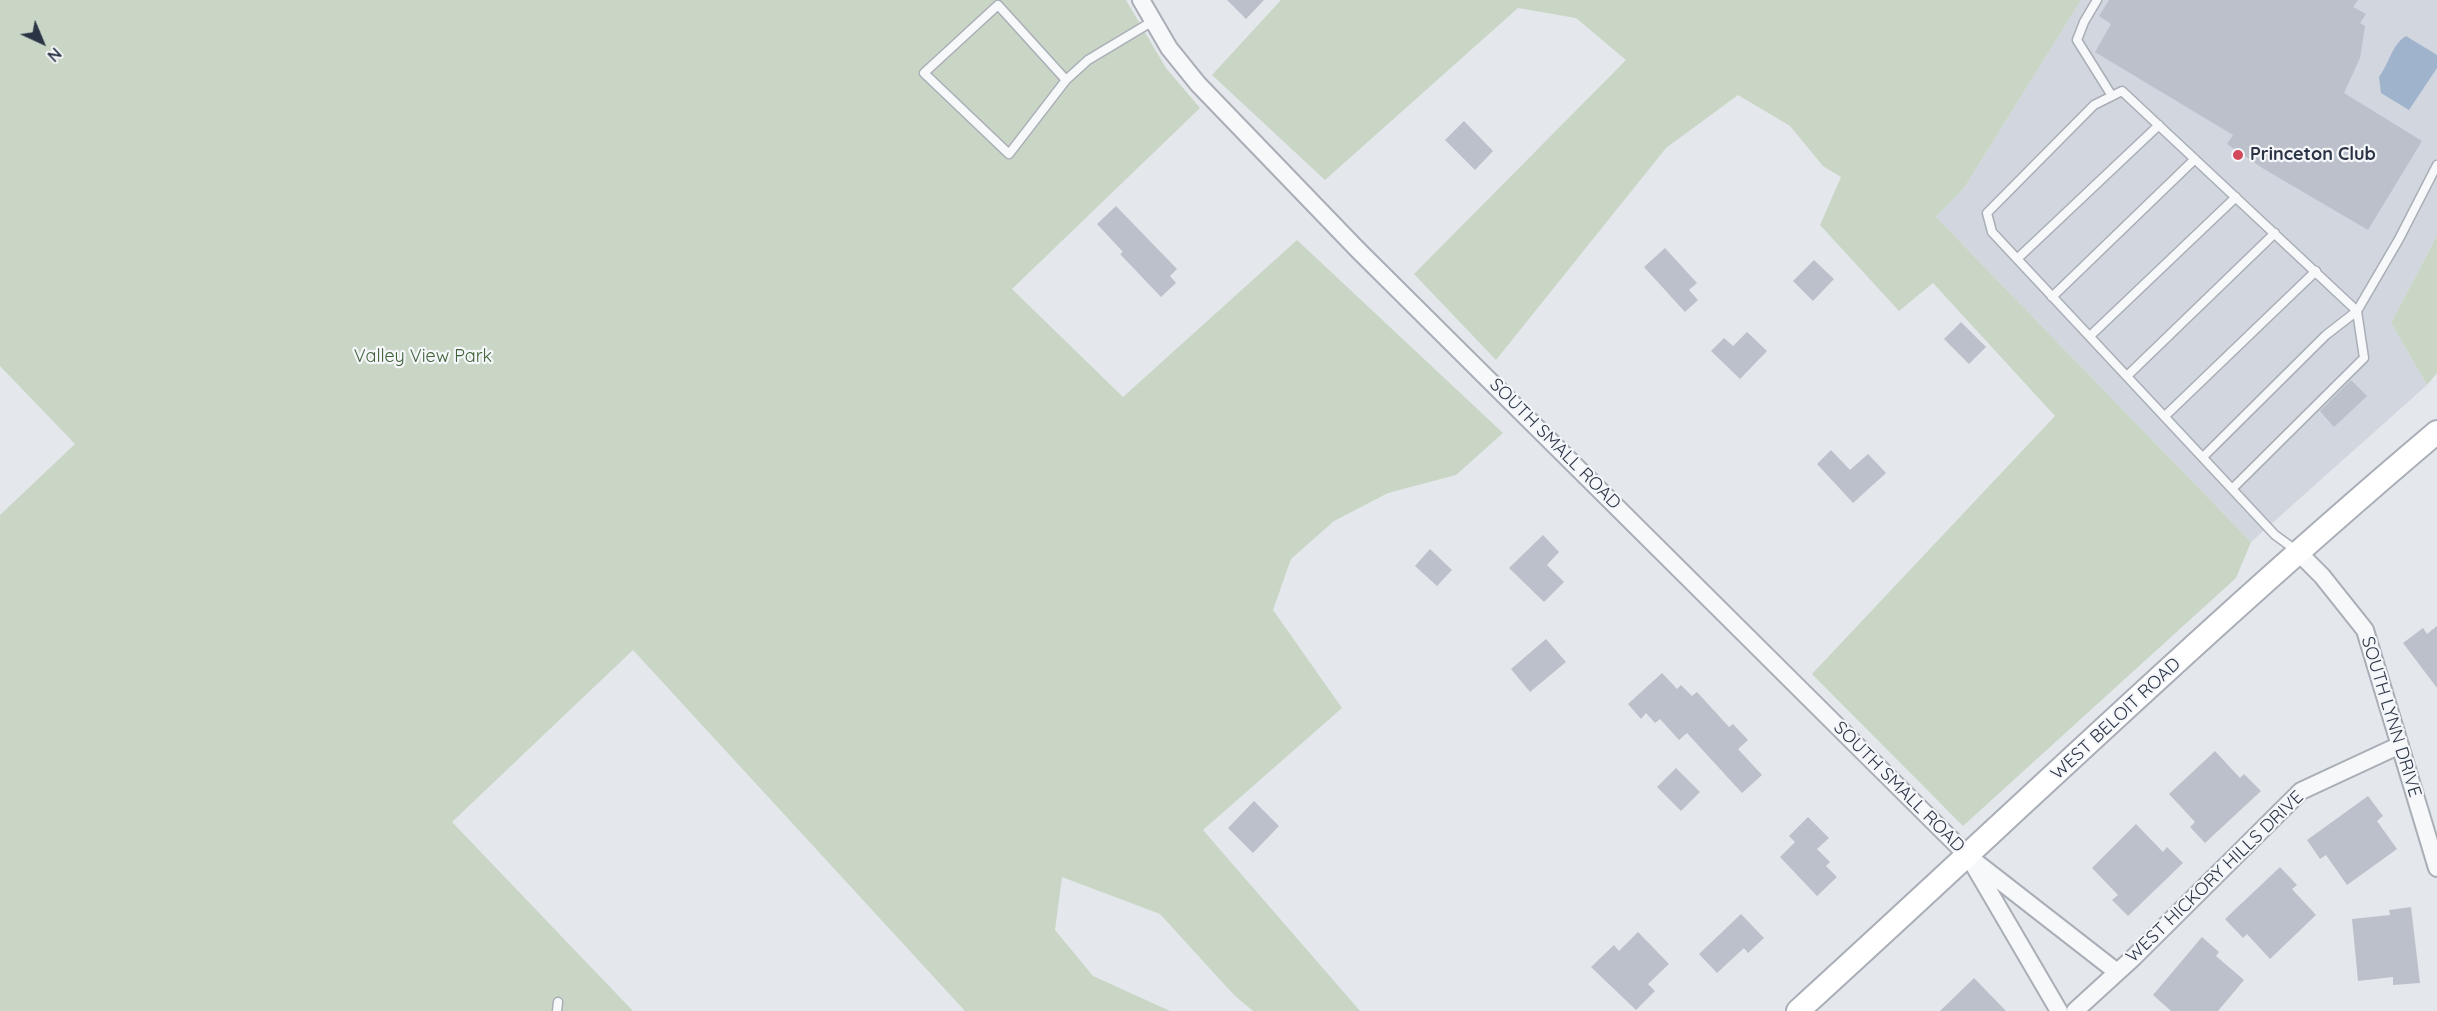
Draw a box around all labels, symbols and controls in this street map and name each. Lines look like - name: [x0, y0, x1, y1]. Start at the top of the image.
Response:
- north arrow: [12, 12, 72, 72]
- text: N: [43, 44, 66, 66]
- place label: Princeton Club: [2250, 144, 2376, 166]
- marker: Princeton Club: [2231, 148, 2245, 162]
- park label: Valley View Park: [354, 346, 492, 368]
- street label: SOUTH SMALL ROAD: [1485, 374, 1625, 514]
- street label: SOUTH LYNN DRIVE: [2356, 634, 2426, 800]
- street label: WEST BELOIT ROAD: [2047, 653, 2185, 785]
- street label: SOUTH SMALL ROAD: [1829, 717, 1969, 857]
- street label: WEST HICKORY HILLS DRIVE: [2122, 787, 2308, 967]

